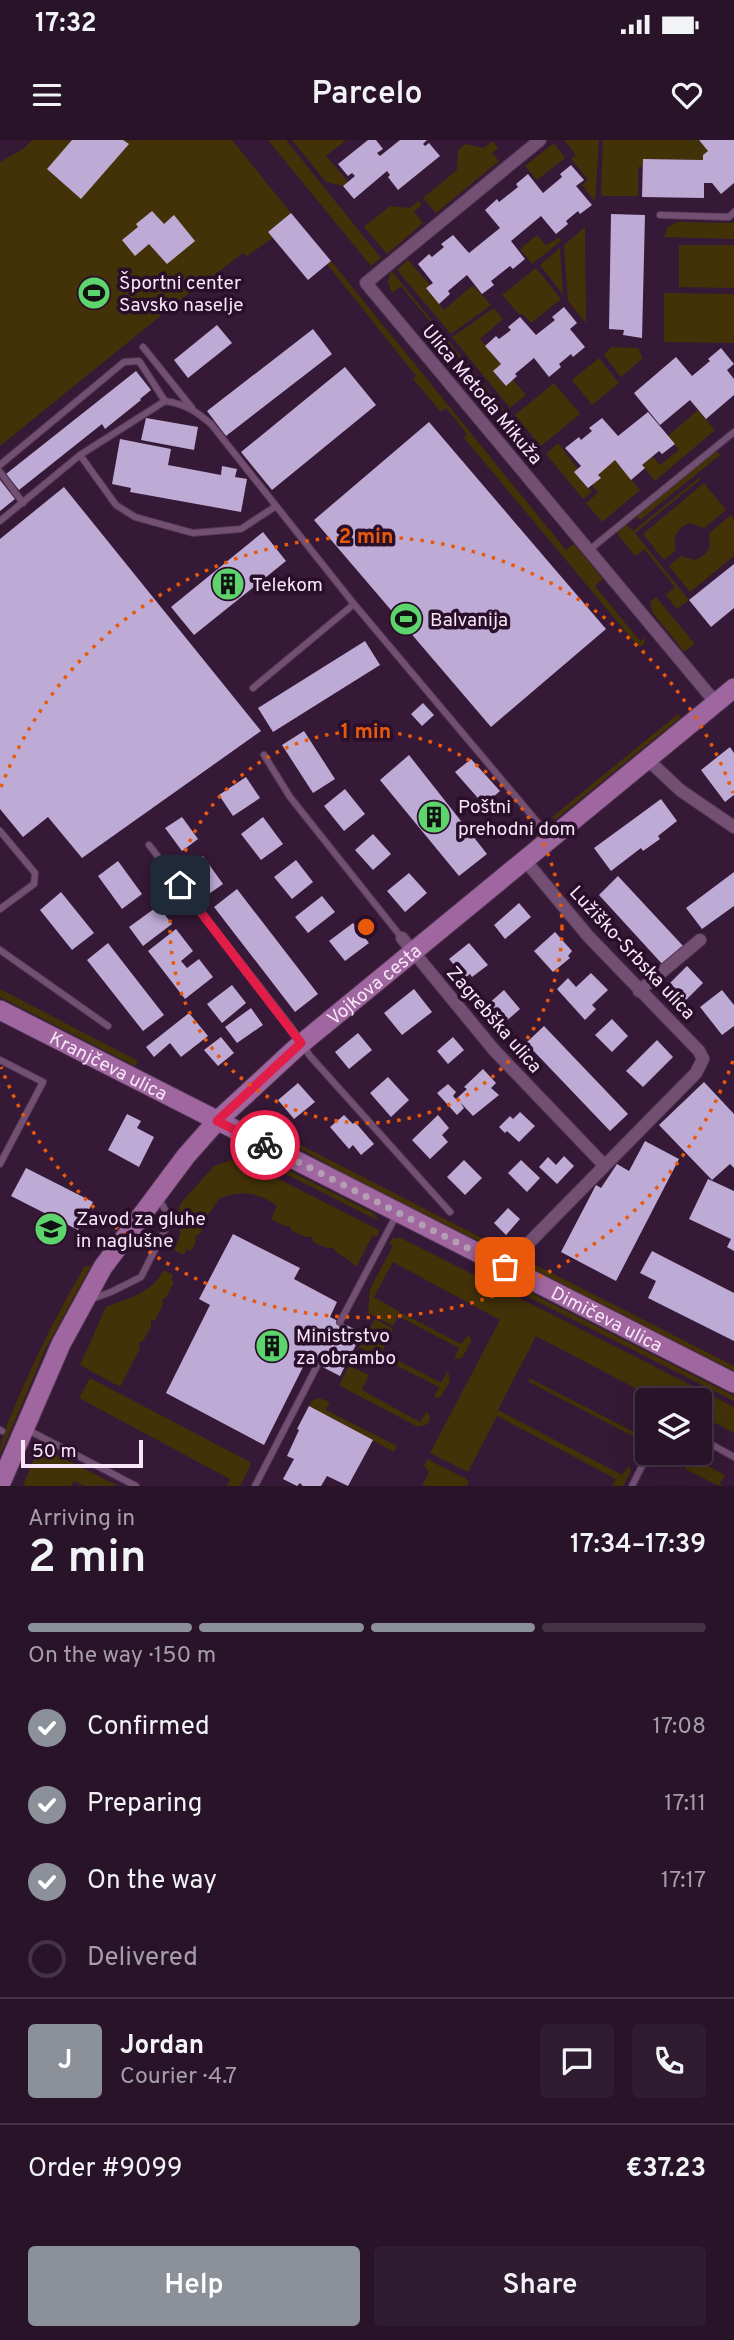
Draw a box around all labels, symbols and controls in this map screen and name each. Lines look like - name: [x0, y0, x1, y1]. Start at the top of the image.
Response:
- text: 17:32: [35, 8, 97, 41]
- text: Parcelo: [311, 75, 423, 115]
- icon: menu: [28, 76, 66, 114]
- icon: heart: [668, 76, 706, 114]
- place label: Športni center Savsko naselje: [119, 271, 244, 318]
- sports icon: Športni center Savsko naselje: [75, 274, 113, 312]
- street label: Ulica Metoda Mikuža: [416, 320, 547, 470]
- text: 2 min: [339, 524, 393, 551]
- building icon: Telekom: [209, 565, 247, 603]
- place label: Telekom: [252, 574, 323, 598]
- sports icon: Balvanija: [387, 600, 425, 638]
- place label: Balvanija: [430, 609, 508, 633]
- text: 1 min: [341, 719, 391, 746]
- place label: Poštni prehodni dom: [458, 796, 576, 842]
- building icon: Poštni prehodni dom: [415, 798, 453, 836]
- pin: [150, 855, 210, 915]
- icon: home: [161, 866, 199, 904]
- street label: Lužiško-Srbska ulica: [563, 881, 700, 1025]
- centre of rings: [354, 915, 378, 939]
- street label: Vojkova cesta: [323, 940, 427, 1031]
- street label: Zagrebška ulica: [441, 962, 546, 1079]
- street label: Kranjčeva ulica: [45, 1027, 171, 1107]
- courier: [230, 1110, 300, 1180]
- icon: bike: [246, 1126, 284, 1164]
- place label: Zavod za gluhe in naglušne: [76, 1208, 206, 1254]
- school or university icon: Zavod za gluhe in naglušne: [32, 1210, 70, 1248]
- pin: [475, 1237, 535, 1297]
- icon: bag: [486, 1248, 524, 1286]
- street label: Dimičeva ulica: [546, 1282, 666, 1359]
- place label: Ministrstvo za obrambo: [296, 1325, 396, 1371]
- building icon: Ministrstvo za obrambo: [253, 1327, 291, 1365]
- map controls: [635, 1388, 712, 1465]
- button: layers: [635, 1388, 712, 1465]
- scale bar: [21, 1437, 144, 1469]
- text: 50 m: [32, 1440, 77, 1464]
- text: Arriving in: [28, 1505, 135, 1534]
- text: 17:34–17:39: [570, 1529, 706, 1562]
- text: 2 min: [28, 1530, 147, 1589]
- text: On the way · 150 m: [28, 1642, 216, 1671]
- icon: check: [28, 1709, 66, 1747]
- text: Confirmed: [87, 1711, 210, 1744]
- text: 17:08: [652, 1713, 706, 1742]
- icon: check: [28, 1786, 66, 1824]
- text: Preparing: [87, 1788, 202, 1821]
- text: 17:11: [664, 1790, 706, 1819]
- icon: check: [28, 1863, 66, 1901]
- text: On the way: [87, 1865, 217, 1898]
- text: 17:17: [661, 1867, 706, 1896]
- text: Delivered: [87, 1942, 198, 1975]
- button: chat: [540, 2024, 614, 2098]
- button: phone: [632, 2024, 706, 2098]
- text: Jordan: [120, 2030, 204, 2063]
- text: J: [58, 2045, 72, 2078]
- text: Courier · 4.7: [120, 2063, 237, 2092]
- text: Order #9099: [28, 2153, 182, 2186]
- text: €37.23: [626, 2153, 706, 2186]
- button: Help: [28, 2246, 360, 2326]
- button: Share: [374, 2246, 706, 2326]

